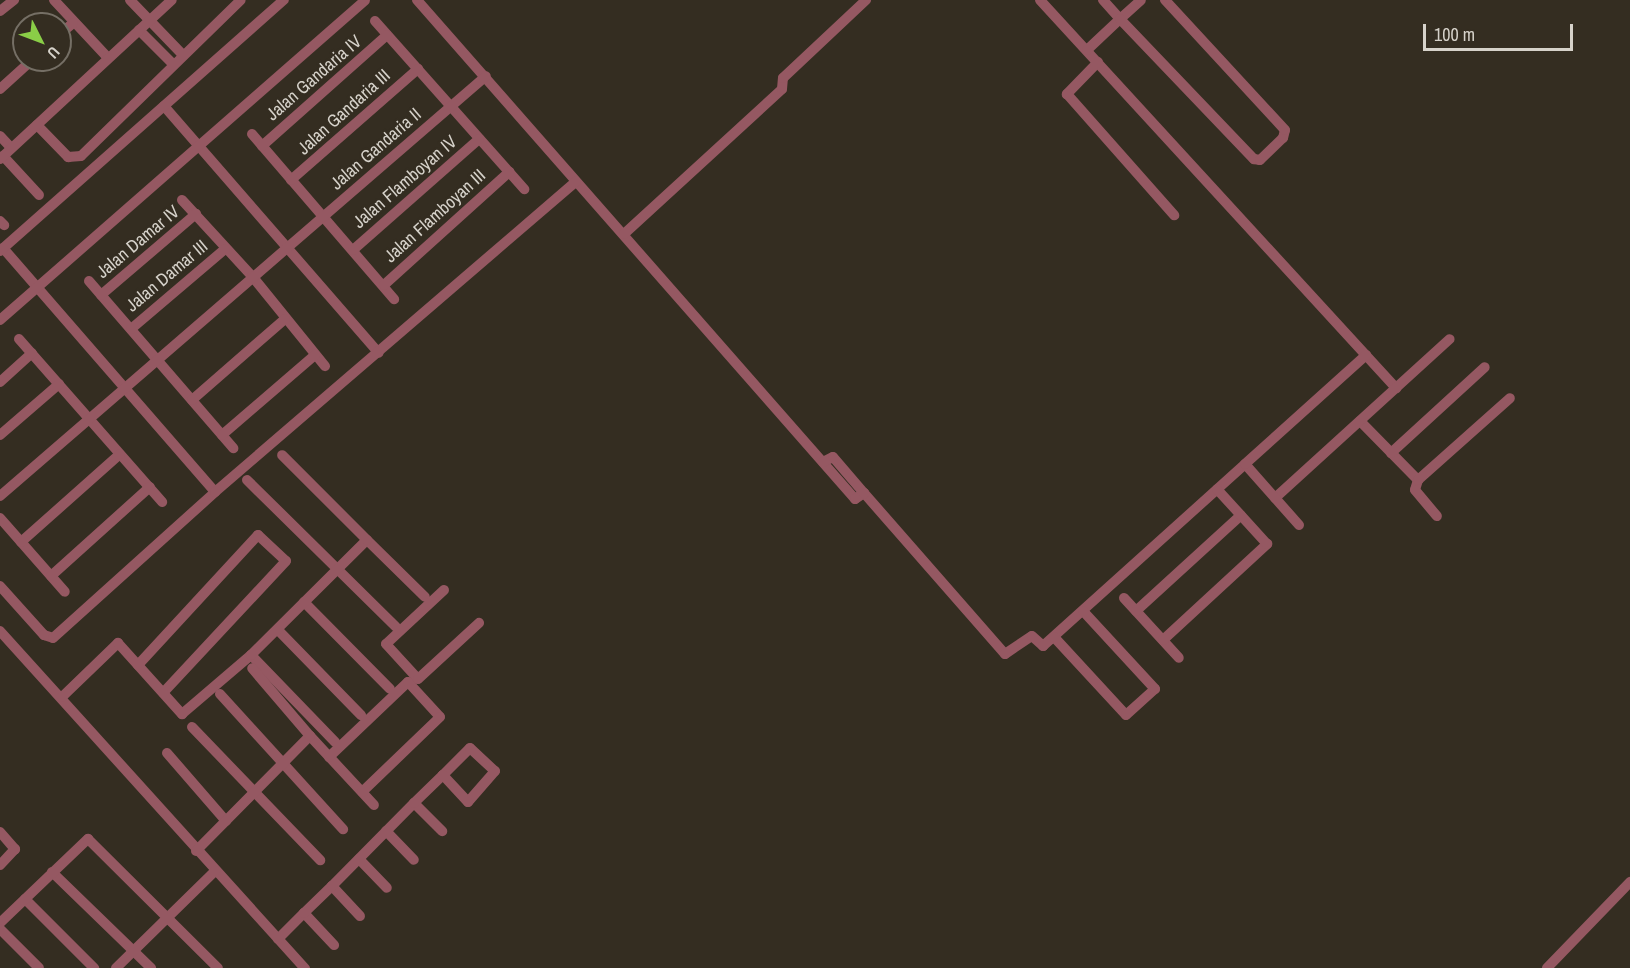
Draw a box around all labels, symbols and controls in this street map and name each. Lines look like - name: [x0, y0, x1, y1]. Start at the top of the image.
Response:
- north arrow: [12, 12, 72, 72]
- scale bar: [1426, 12, 1576, 50]
- text: 100 m: [1434, 22, 1475, 47]
- street label: Jalan Gandaria IV: [262, 31, 366, 125]
- text: U: [43, 42, 65, 64]
- street label: Jalan Gandaria III: [293, 65, 395, 159]
- street label: Jalan Gandaria II: [326, 104, 426, 194]
- street label: Jalan Flamboyan IV: [349, 131, 461, 233]
- street label: Jalan Flamboyan III: [380, 165, 490, 267]
- street label: Jalan Damar IV: [92, 201, 184, 283]
- street label: Jalan Damar III: [122, 236, 212, 316]

